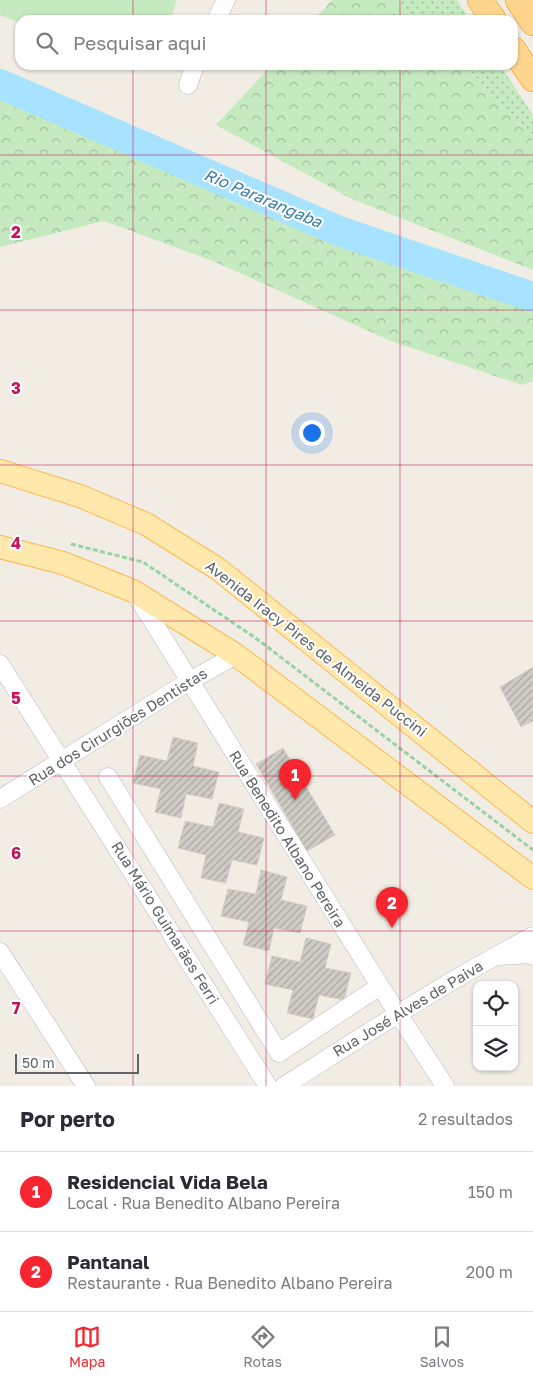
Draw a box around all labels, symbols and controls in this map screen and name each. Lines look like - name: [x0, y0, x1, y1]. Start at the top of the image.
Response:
- search box: [15, 15, 518, 70]
- icon: search: [33, 29, 61, 57]
- text: Pesquisar aqui: [73, 31, 207, 54]
- water label: Rio Pararangaba: [201, 164, 326, 232]
- text: 2: [11, 222, 21, 242]
- text: 3: [11, 378, 21, 398]
- your location: [299, 420, 325, 446]
- text: 4: [11, 533, 21, 553]
- street label: Avenida Iracy Pires de Almeida Puccini: [202, 556, 431, 740]
- street label: Rua dos Cirurgiões Dentistas: [25, 664, 210, 789]
- text: 5: [11, 688, 21, 708]
- street label: Rua Benedito Albano Pereira: [226, 747, 350, 930]
- pin: 1: [279, 759, 311, 800]
- street label: Rua Mário Guimarães Ferri: [108, 838, 223, 1007]
- text: 6: [11, 843, 21, 863]
- pin: 2: [376, 887, 408, 928]
- street label: Rua José Alves de Paiva: [329, 956, 486, 1060]
- map controls: [473, 981, 518, 1071]
- button: locate: [473, 981, 518, 1026]
- text: 7: [12, 998, 21, 1018]
- button: layers: [473, 1026, 518, 1071]
- scale bar: [15, 1051, 139, 1074]
- text: 50 m: [22, 1054, 55, 1071]
- text: Por perto: [20, 1106, 115, 1132]
- text: 2 resultados: [418, 1109, 513, 1129]
- text: Residencial Vida Bela: [67, 1170, 268, 1193]
- text: 1: [32, 1182, 40, 1202]
- text: 150 m: [468, 1182, 513, 1202]
- text: Local · Rua Benedito Albano Pereira: [67, 1193, 340, 1213]
- text: Pantanal: [67, 1250, 149, 1273]
- text: 2: [31, 1262, 41, 1282]
- text: 200 m: [466, 1262, 513, 1282]
- text: Restaurante · Rua Benedito Albano Pereira: [67, 1273, 393, 1293]
- tab: Mapa: [69, 1323, 105, 1370]
- tab: Rotas: [243, 1323, 282, 1370]
- tab: Salvos: [420, 1323, 464, 1370]

